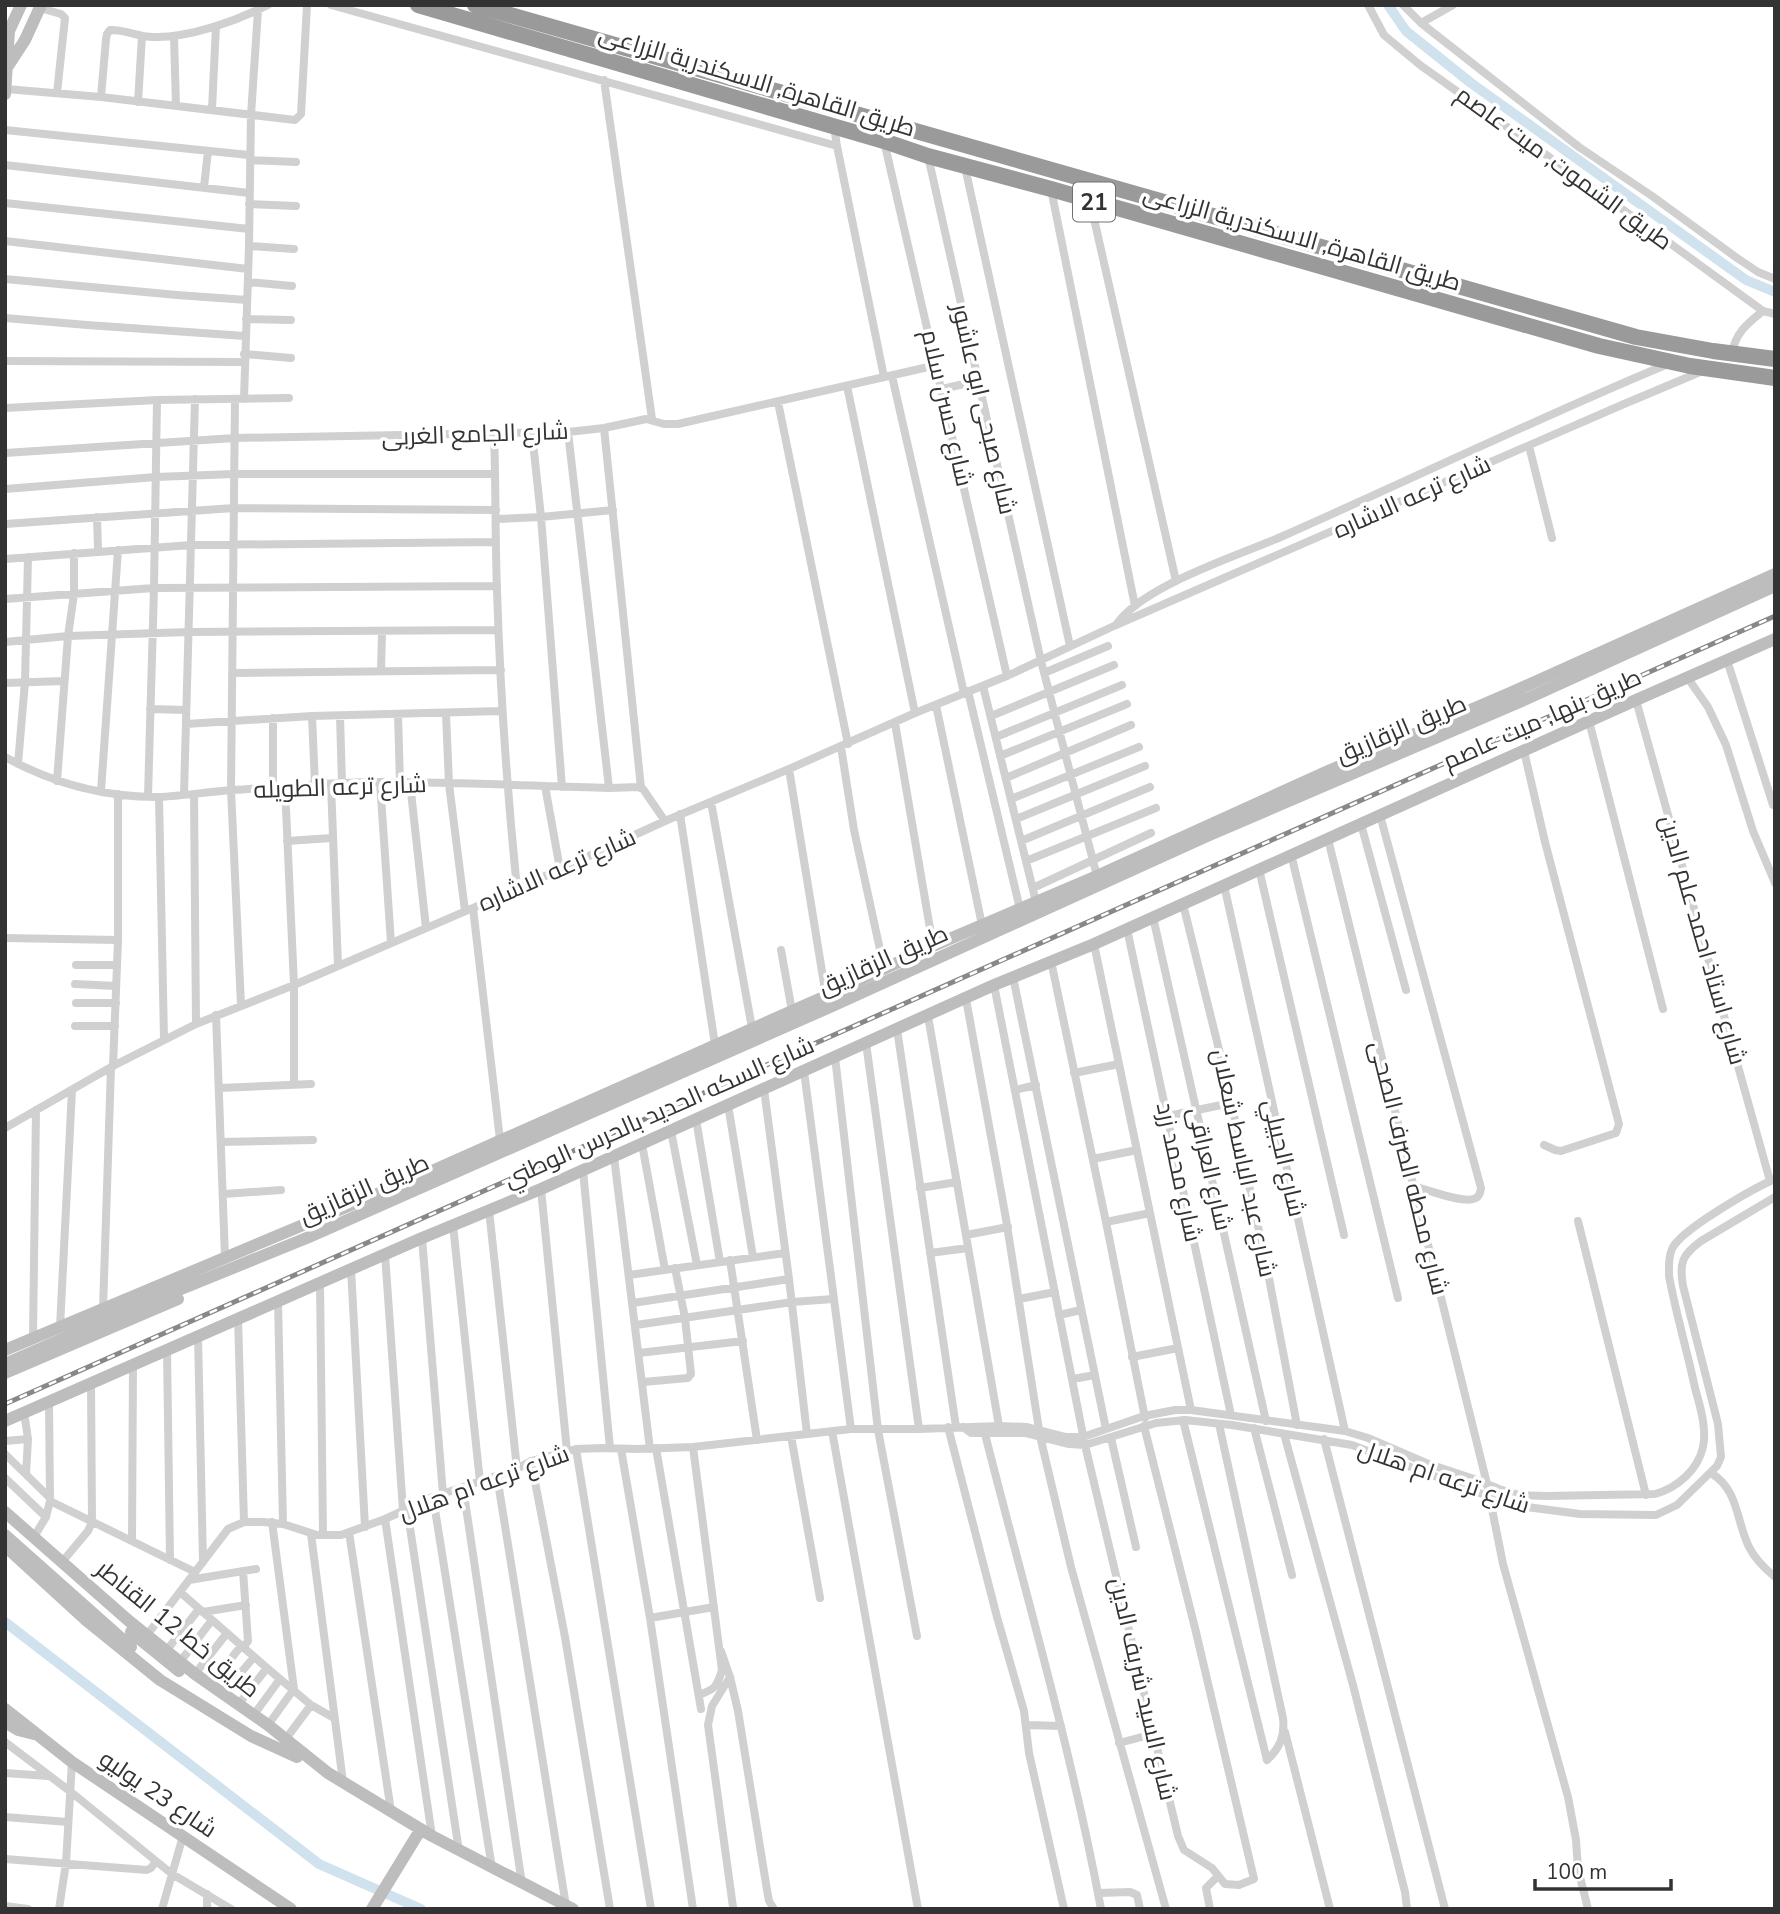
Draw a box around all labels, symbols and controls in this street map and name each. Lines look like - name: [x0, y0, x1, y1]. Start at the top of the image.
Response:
- street label: طريق القاهرة, الاسكندرية الزراعى: [595, 18, 919, 144]
- street label: طريق الشموت, ميت عاصم: [1449, 79, 1679, 257]
- street label: طريق القاهرة, الاسكندرية الزراعى: [1139, 177, 1465, 299]
- road number: 21: [1073, 182, 1115, 222]
- street label: شارع صبحى ابو عاشور: [944, 298, 1024, 518]
- street label: شارع حسن سلام: [913, 326, 981, 490]
- street label: شارع الجامع الغربى: [381, 415, 569, 453]
- street label: شارع ترعه الاشاره: [1328, 448, 1496, 546]
- street label: طريق بنها, ميت عاصم: [1438, 661, 1646, 777]
- street label: طريق الزقازيق: [1331, 687, 1471, 771]
- street label: شارع ترعه الطويله: [253, 768, 427, 806]
- street label: شارع استاذ احمد علم الدين: [1652, 811, 1754, 1069]
- street label: شارع ترعه الاشاره: [473, 821, 641, 919]
- street label: طريق الزقازيق: [813, 917, 953, 1003]
- street label: شارع السكه الحديد بالحرس الوطني: [499, 1029, 820, 1198]
- street label: شارع محطه الصرف الصحى: [1362, 1038, 1456, 1298]
- street label: شارع عبد الباسط شعلان: [1204, 1046, 1284, 1280]
- street label: شارع الجبيلي: [1252, 1096, 1313, 1221]
- street label: شارع محمد زرد: [1149, 1099, 1209, 1245]
- street label: شارع العراقى: [1180, 1104, 1240, 1234]
- street label: طريق الزقازيق: [294, 1146, 434, 1232]
- street label: شارع ترعه ام هلال: [1354, 1433, 1534, 1521]
- street label: شارع ترعه ام هلال: [394, 1437, 574, 1529]
- street label: طريق خط 12 القناطر: [88, 1552, 267, 1705]
- street label: شارع السيد شريف الدين: [1102, 1574, 1184, 1804]
- street label: شارع 23 يوليو: [93, 1743, 223, 1845]
- scale bar: [1535, 1848, 1672, 1892]
- text: 100 m: [1546, 1858, 1607, 1886]

